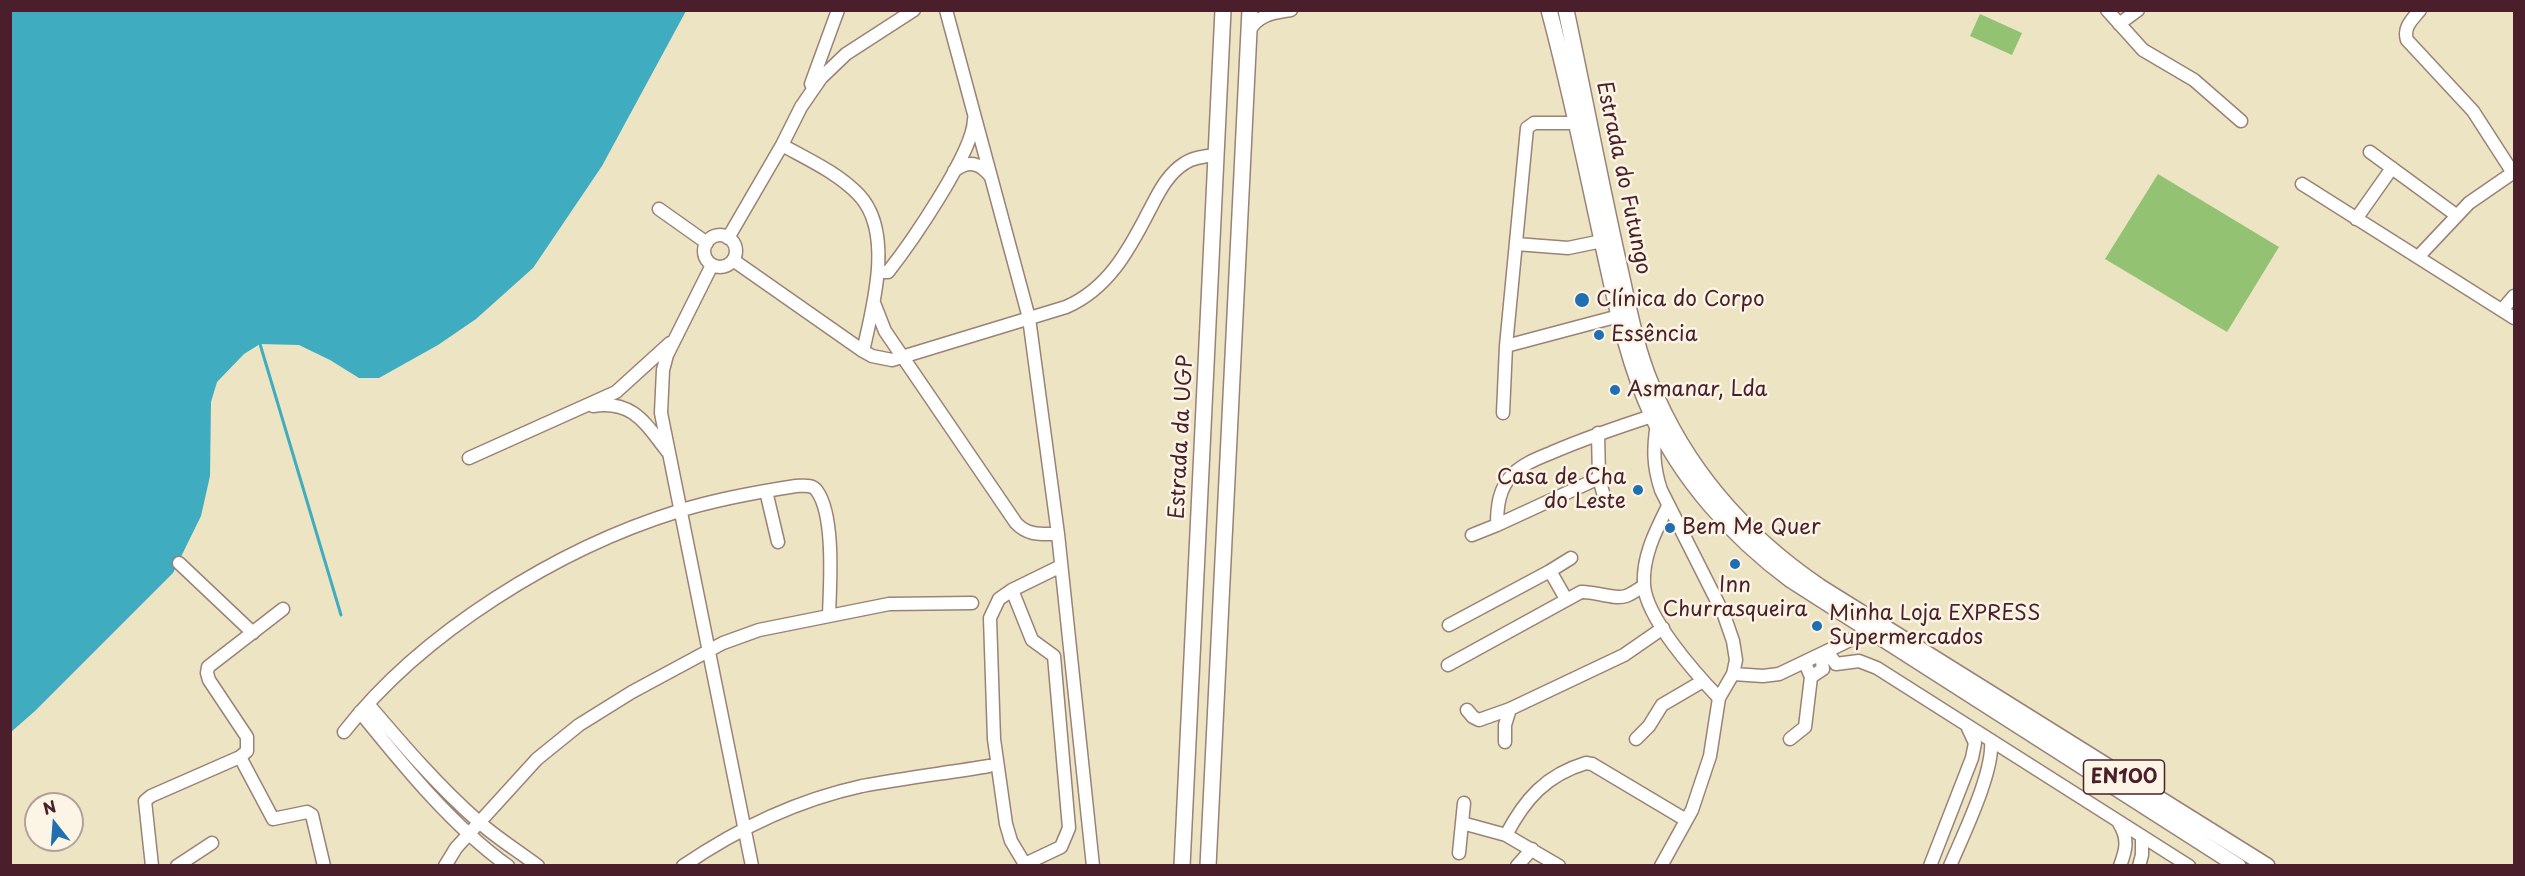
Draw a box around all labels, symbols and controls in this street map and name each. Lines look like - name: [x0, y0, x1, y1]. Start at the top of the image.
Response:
- street label: Estrada do Futungo: [1590, 79, 1656, 277]
- place label: Clínica do Corpo: [1596, 287, 1765, 313]
- marker: Clínica do Corpo: [1573, 291, 1591, 309]
- place label: Essência: [1611, 322, 1698, 348]
- marker: Essência: [1592, 328, 1606, 342]
- street label: Estrada da UGP: [1165, 354, 1199, 520]
- place label: Asmanar, Lda: [1627, 377, 1767, 403]
- marker: Asmanar, Lda: [1608, 383, 1622, 397]
- place label: Casa de Cha do Leste: [1497, 465, 1626, 515]
- marker: Casa de Cha do Leste: [1631, 483, 1645, 497]
- place label: Bem Me Quer: [1682, 515, 1821, 541]
- marker: Bem Me Quer: [1663, 521, 1677, 535]
- marker: Inn Churrasqueira: [1728, 557, 1742, 571]
- place label: Inn Churrasqueira: [1662, 573, 1808, 623]
- place label: Minha Loja EXPRESS Supermercados: [1829, 601, 2040, 651]
- marker: Minha Loja EXPRESS Supermercados: [1810, 619, 1824, 633]
- road number: EN100: [2084, 760, 2164, 794]
- north arrow: [24, 792, 84, 852]
- text: N: [40, 793, 59, 820]

